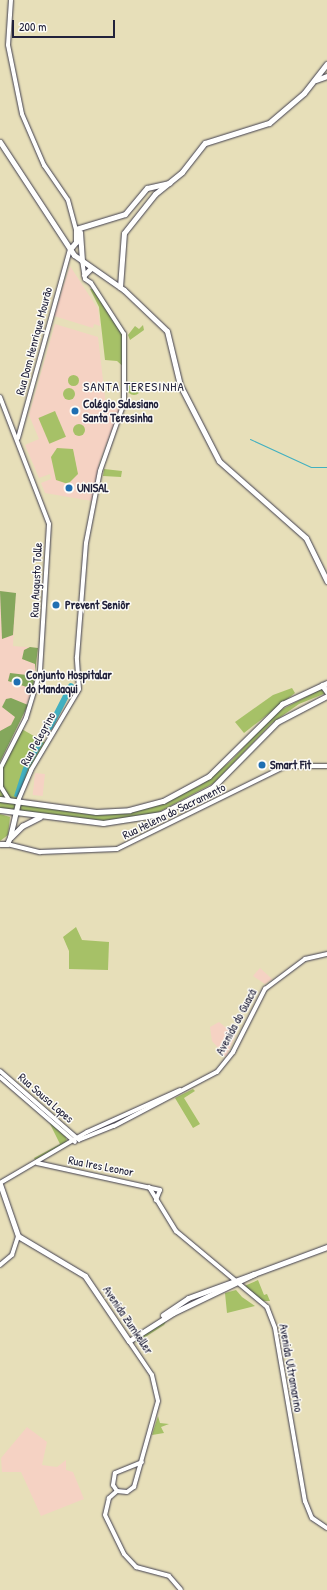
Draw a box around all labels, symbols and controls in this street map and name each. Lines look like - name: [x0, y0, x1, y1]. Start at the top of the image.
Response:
- scale bar: [14, 12, 117, 38]
- text: 200 m: [19, 18, 46, 35]
- street label: Rua Dom Henrique Mourão: [13, 285, 55, 397]
- district label: SANTA TERESINHA: [83, 378, 185, 394]
- place label: Colégio Salesiano Santa Teresinha: [83, 397, 158, 425]
- marker: Colégio Salesiano Santa Teresinha: [70, 406, 80, 416]
- place label: UNISAL: [77, 481, 109, 495]
- marker: UNISAL: [64, 483, 74, 493]
- street label: Rua Augusto Tolle: [27, 542, 45, 618]
- place label: Prevent Seniôr: [65, 598, 130, 612]
- marker: Prevent Seniôr: [50, 599, 62, 611]
- place label: Conjunto Hospitalar do Mandaqui: [26, 668, 112, 696]
- marker: Conjunto Hospitalar do Mandaqui: [11, 676, 23, 688]
- street label: Rua Pelegrino: [17, 710, 59, 768]
- place label: Smart Fit: [270, 758, 311, 772]
- marker: Smart Fit: [257, 760, 267, 770]
- street label: Rua Helena do Sacramento: [120, 780, 228, 842]
- street label: Avenida do Guacá: [213, 987, 259, 1057]
- street label: Rua Sousa Lopes: [15, 1070, 77, 1126]
- street label: Rua Ires Leonor: [67, 1153, 135, 1179]
- street label: Avenida Zumkeller: [100, 1283, 156, 1357]
- street label: Avenida Ultramarino: [276, 1323, 306, 1413]

